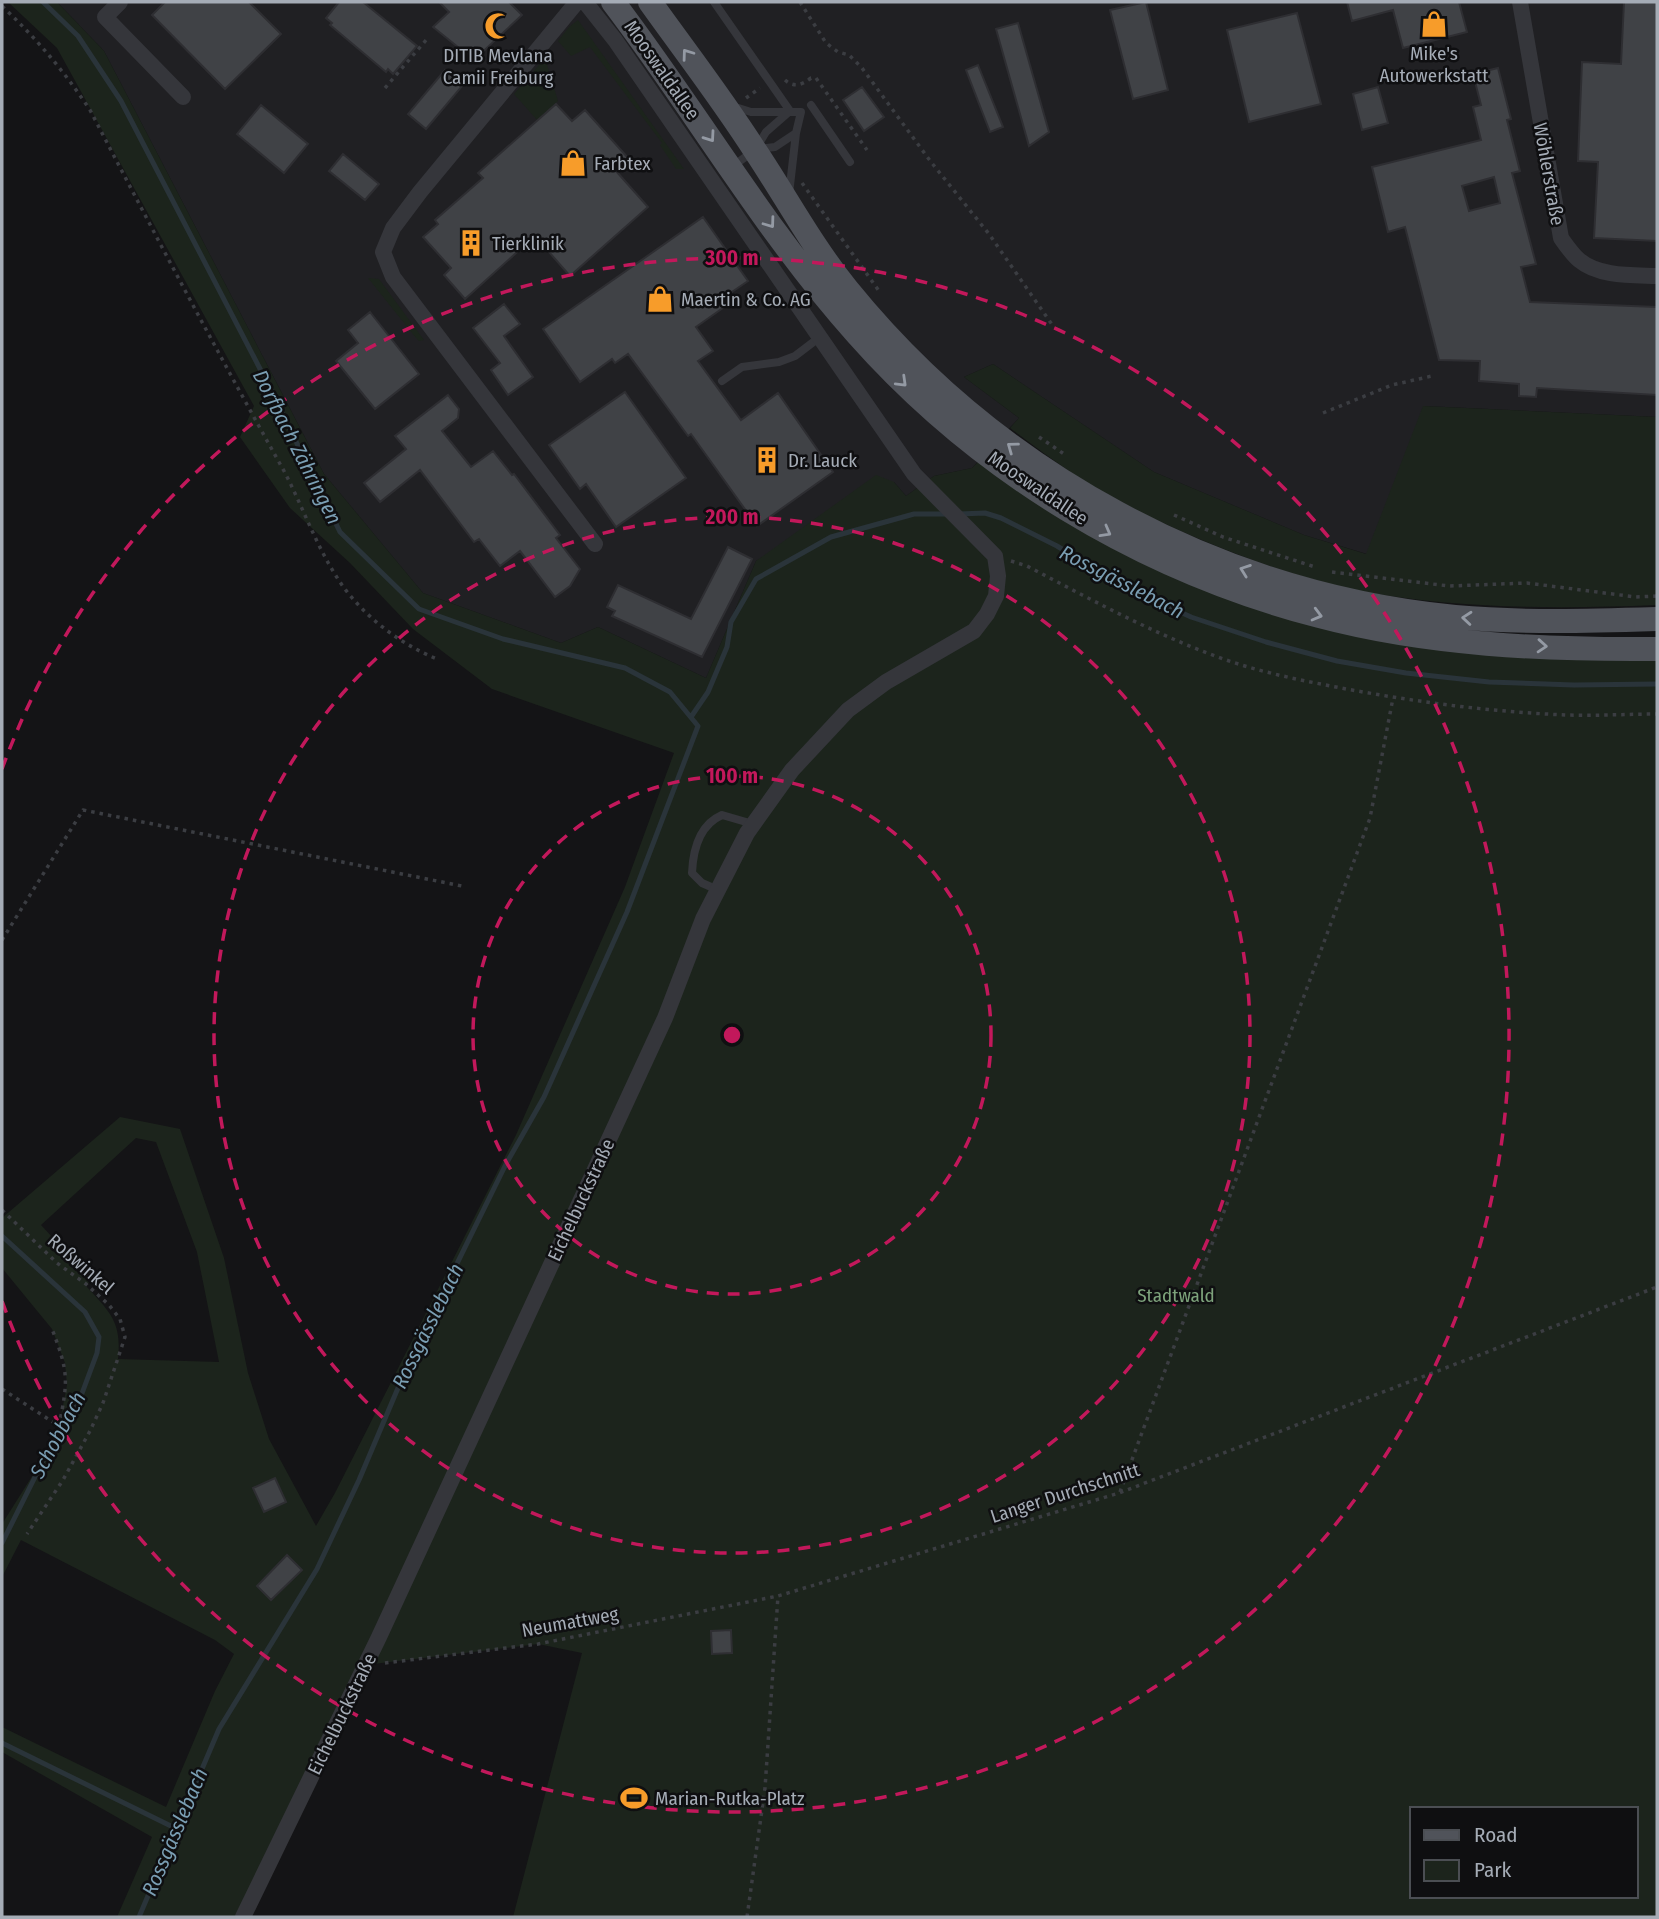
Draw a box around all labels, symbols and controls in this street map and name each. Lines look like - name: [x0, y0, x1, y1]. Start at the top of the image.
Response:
- shop icon: Mike's Autowerkstatt: [1419, 9, 1449, 39]
- mosque icon: DITIB Mevlana Camii Freiburg: [483, 11, 513, 41]
- street label: Mooswaldallee: [619, 16, 705, 124]
- place label: Mike's Autowerkstatt: [1379, 42, 1489, 87]
- place label: DITIB Mevlana Camii Freiburg: [443, 44, 553, 89]
- one-way arrow: [683, 49, 695, 62]
- street label: Wöhlerstraße: [1529, 121, 1569, 227]
- one-way arrow: [702, 129, 714, 142]
- shop icon: Farbtex: [558, 148, 588, 178]
- place label: Farbtex: [594, 152, 651, 175]
- one-way arrow: [762, 215, 774, 228]
- building icon: Tierklinik: [456, 228, 486, 258]
- place label: Tierklinik: [492, 232, 564, 255]
- text: 300 m: [704, 245, 759, 271]
- shop icon: Maertin & Co. AG: [645, 284, 675, 314]
- place label: Maertin & Co. AG: [681, 288, 811, 311]
- water label: Dorfbach Zähringen: [247, 365, 347, 529]
- one-way arrow: [894, 374, 907, 387]
- one-way arrow: [1007, 443, 1020, 455]
- building icon: Dr. Lauck: [752, 445, 782, 475]
- street label: Mooswaldallee: [984, 446, 1092, 530]
- place label: Dr. Lauck: [788, 449, 857, 472]
- text: 200 m: [704, 504, 759, 530]
- one-way arrow: [1099, 524, 1111, 537]
- water label: Rossgässlebach: [1055, 539, 1189, 625]
- one-way arrow: [1239, 564, 1251, 578]
- one-way arrow: [1311, 607, 1323, 621]
- one-way arrow: [1461, 611, 1472, 626]
- one-way arrow: [1537, 639, 1548, 654]
- text: 100 m: [706, 763, 758, 789]
- centre of rings: [720, 1023, 744, 1047]
- street label: Eichelbuckstraße: [543, 1135, 619, 1265]
- street label: Roßwinkel: [43, 1229, 119, 1299]
- water label: Rossgässlebach: [386, 1259, 470, 1393]
- park label: Stadtwald: [1137, 1284, 1215, 1307]
- water label: Schobbach: [24, 1387, 92, 1484]
- street label: Langer Durchschnitt: [988, 1458, 1143, 1528]
- street label: Neumattweg: [520, 1602, 620, 1642]
- street label: Eichelbuckstraße: [303, 1649, 381, 1779]
- water label: Rossgässlebach: [136, 1764, 214, 1900]
- sports icon: Marian-Rutka-Platz: [619, 1783, 649, 1813]
- place label: Marian-Rutka-Platz: [655, 1787, 805, 1810]
- legend: [1410, 1807, 1638, 1898]
- text: Road: [1474, 1822, 1518, 1848]
- text: Park: [1474, 1857, 1512, 1883]

